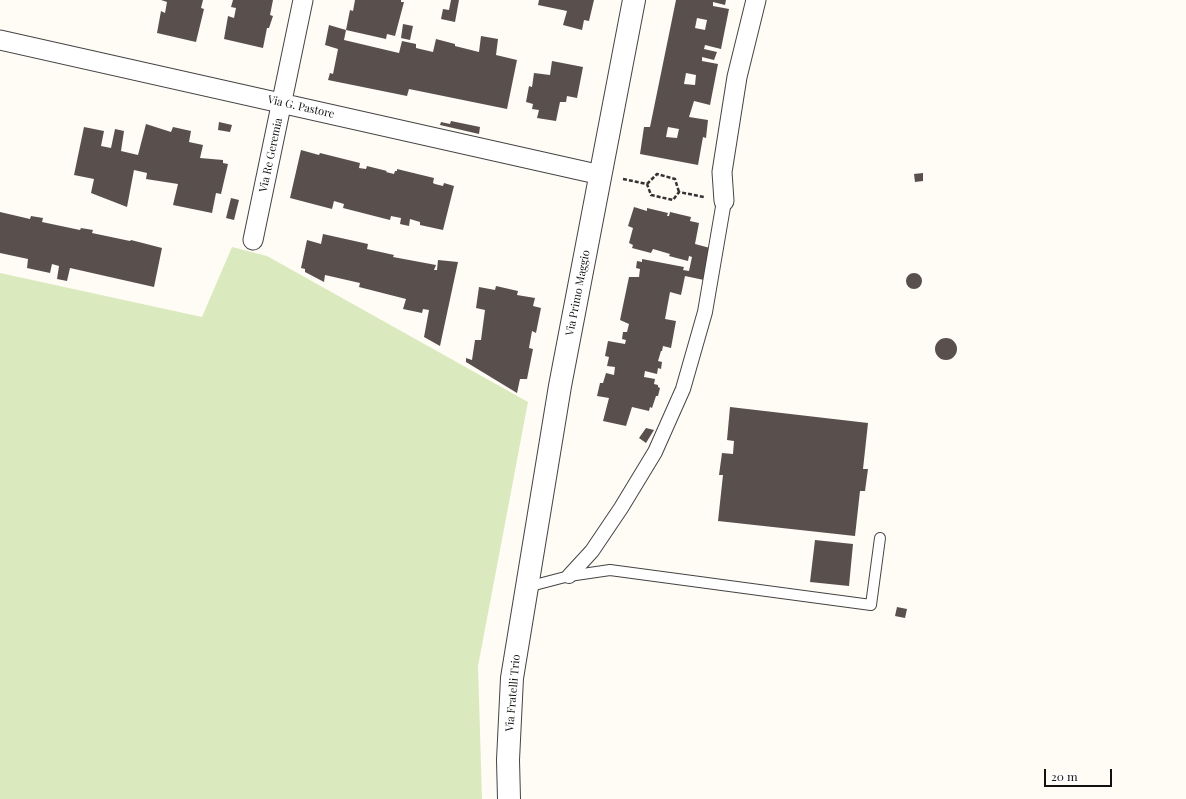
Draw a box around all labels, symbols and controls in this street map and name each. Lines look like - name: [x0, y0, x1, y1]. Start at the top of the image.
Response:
- street label: Via G. Pastore: [266, 93, 336, 121]
- street label: Via Re Geremia: [257, 117, 285, 193]
- street label: Via Primo Maggio: [563, 249, 593, 337]
- street label: Via Fratelli Trio: [503, 654, 523, 732]
- scale bar: [1046, 761, 1114, 787]
- text: 20 m: [1051, 768, 1078, 784]

